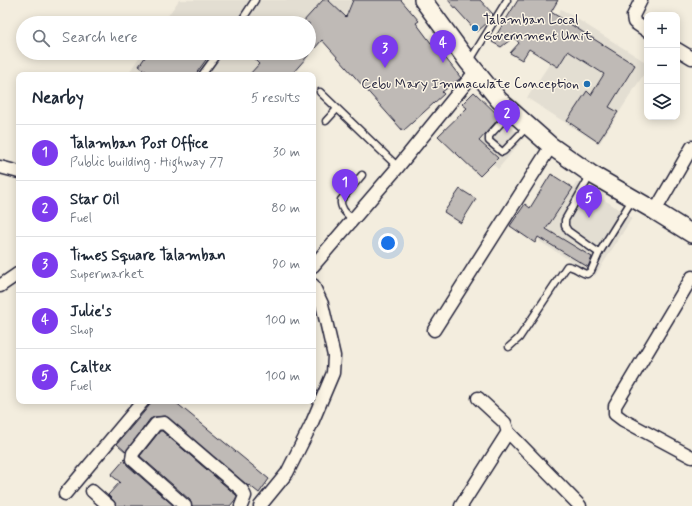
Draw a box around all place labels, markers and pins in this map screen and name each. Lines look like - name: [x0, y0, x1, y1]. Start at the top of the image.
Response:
- place label: Talamban Local Government Unit: [483, 11, 593, 45]
- marker: Talamban Local Government Unit: [470, 23, 480, 33]
- pin: 4: [430, 30, 456, 63]
- pin: 3: [372, 35, 398, 68]
- place label: Cebu Mary Immaculate Conception: [361, 75, 579, 93]
- marker: Cebu Mary Immaculate Conception: [582, 79, 592, 89]
- pin: 2: [494, 100, 520, 133]
- pin: 1: [332, 169, 358, 202]
- pin: 5: [576, 185, 602, 218]

